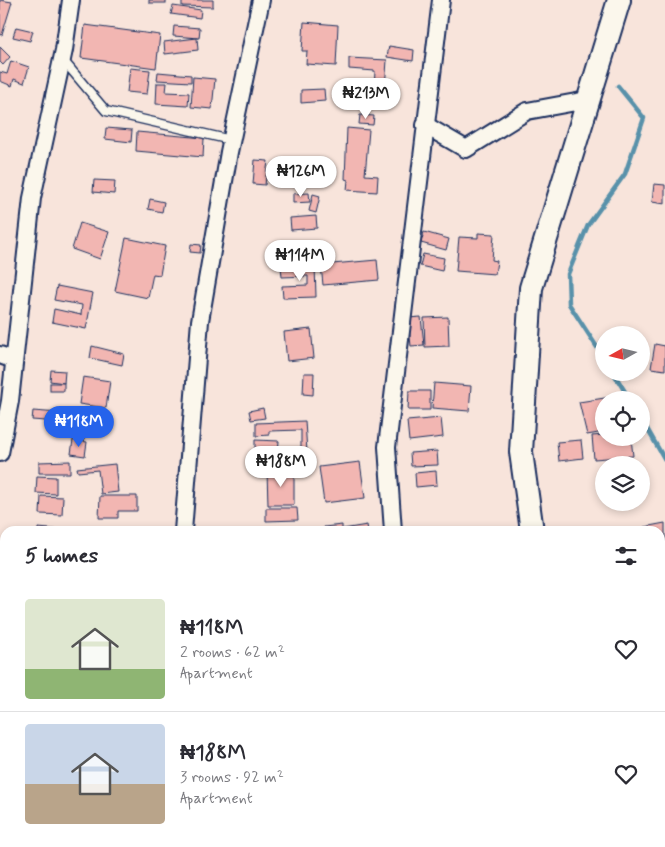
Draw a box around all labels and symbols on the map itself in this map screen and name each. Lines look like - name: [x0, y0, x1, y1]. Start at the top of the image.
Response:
- pin: ₦213M: [331, 78, 401, 120]
- pin: ₦126M: [266, 156, 336, 198]
- pin: ₦114M: [265, 240, 335, 282]
- north arrow: [595, 326, 650, 381]
- pin: ₦118M: [44, 406, 114, 448]
- pin: ₦188M: [246, 446, 316, 488]

